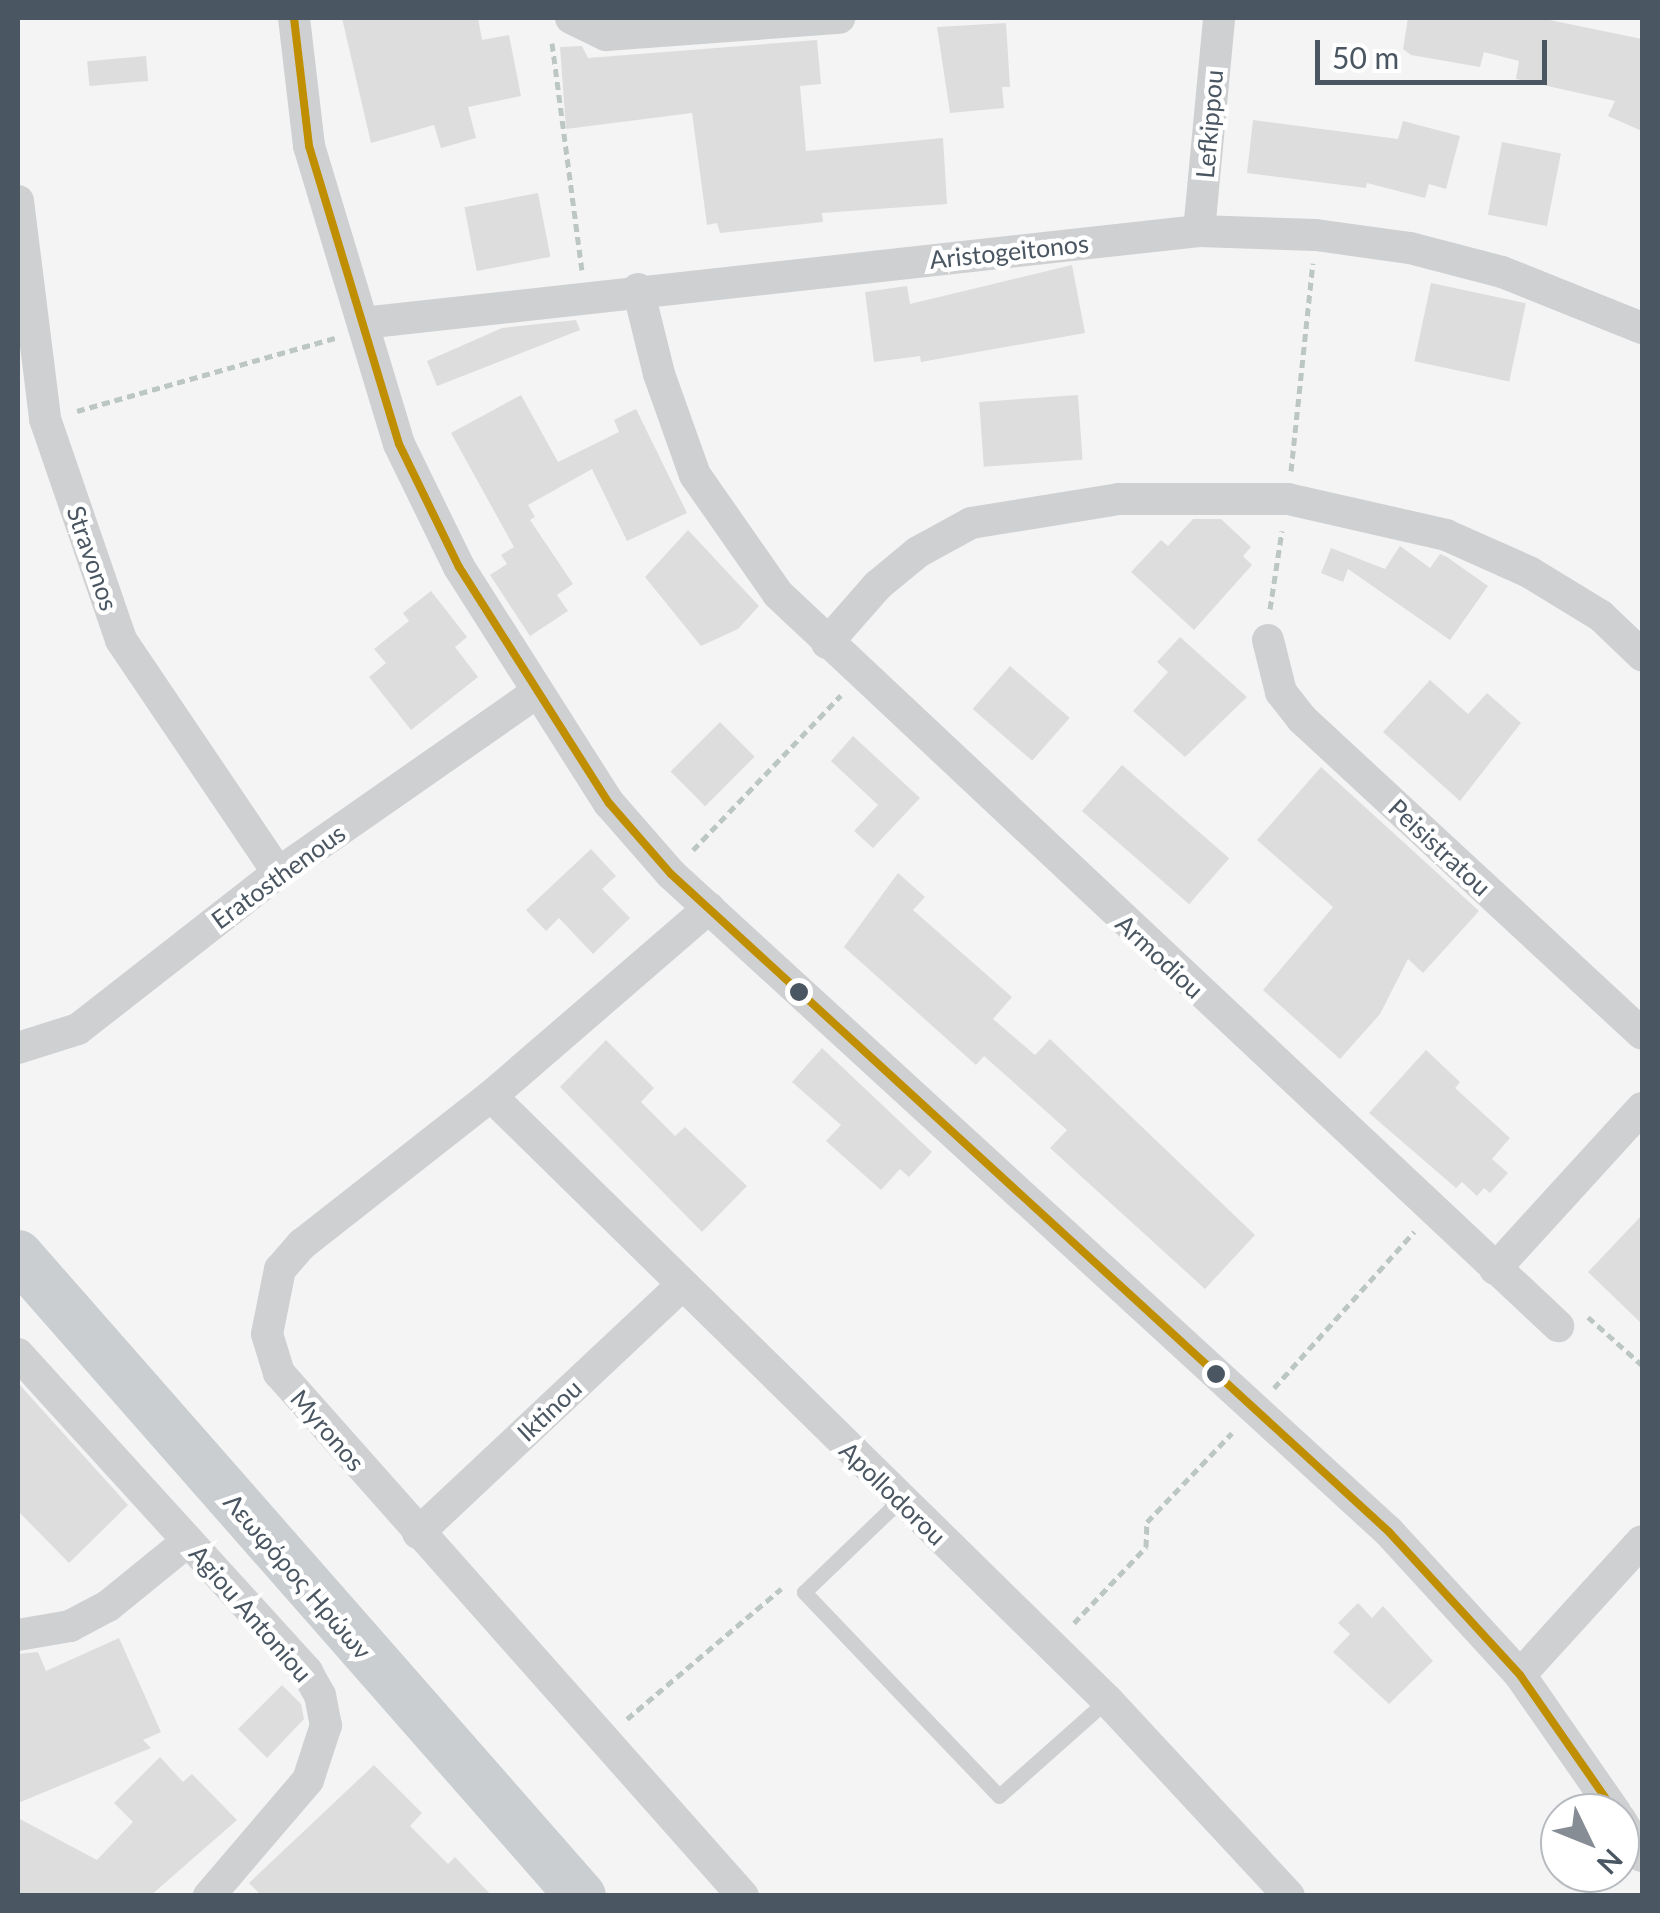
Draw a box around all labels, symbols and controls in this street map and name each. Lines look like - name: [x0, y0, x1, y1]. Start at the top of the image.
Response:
- scale bar: [1320, 20, 1552, 82]
- text: 50 m: [1332, 39, 1399, 75]
- street label: Lefkippou: [1189, 69, 1229, 179]
- street label: Aristogeitonos: [928, 228, 1090, 274]
- street label: Stravonos: [61, 502, 125, 614]
- street label: Peisistratou: [1383, 792, 1497, 902]
- street label: Eratosthenous: [205, 817, 351, 935]
- street label: Armodiou: [1110, 908, 1210, 1004]
- unlabelled marker: [789, 982, 809, 1002]
- unlabelled marker: [1206, 1364, 1226, 1384]
- street label: Iktinou: [511, 1373, 587, 1447]
- street label: Myronos: [285, 1383, 371, 1477]
- street label: Apollodorou: [834, 1435, 952, 1551]
- street label: Λεωφόρος Ηρώων: [218, 1487, 378, 1665]
- street label: Agiou Antoniou: [183, 1538, 319, 1688]
- north arrow: [1540, 1793, 1640, 1893]
- text: N: [1591, 1843, 1630, 1882]

